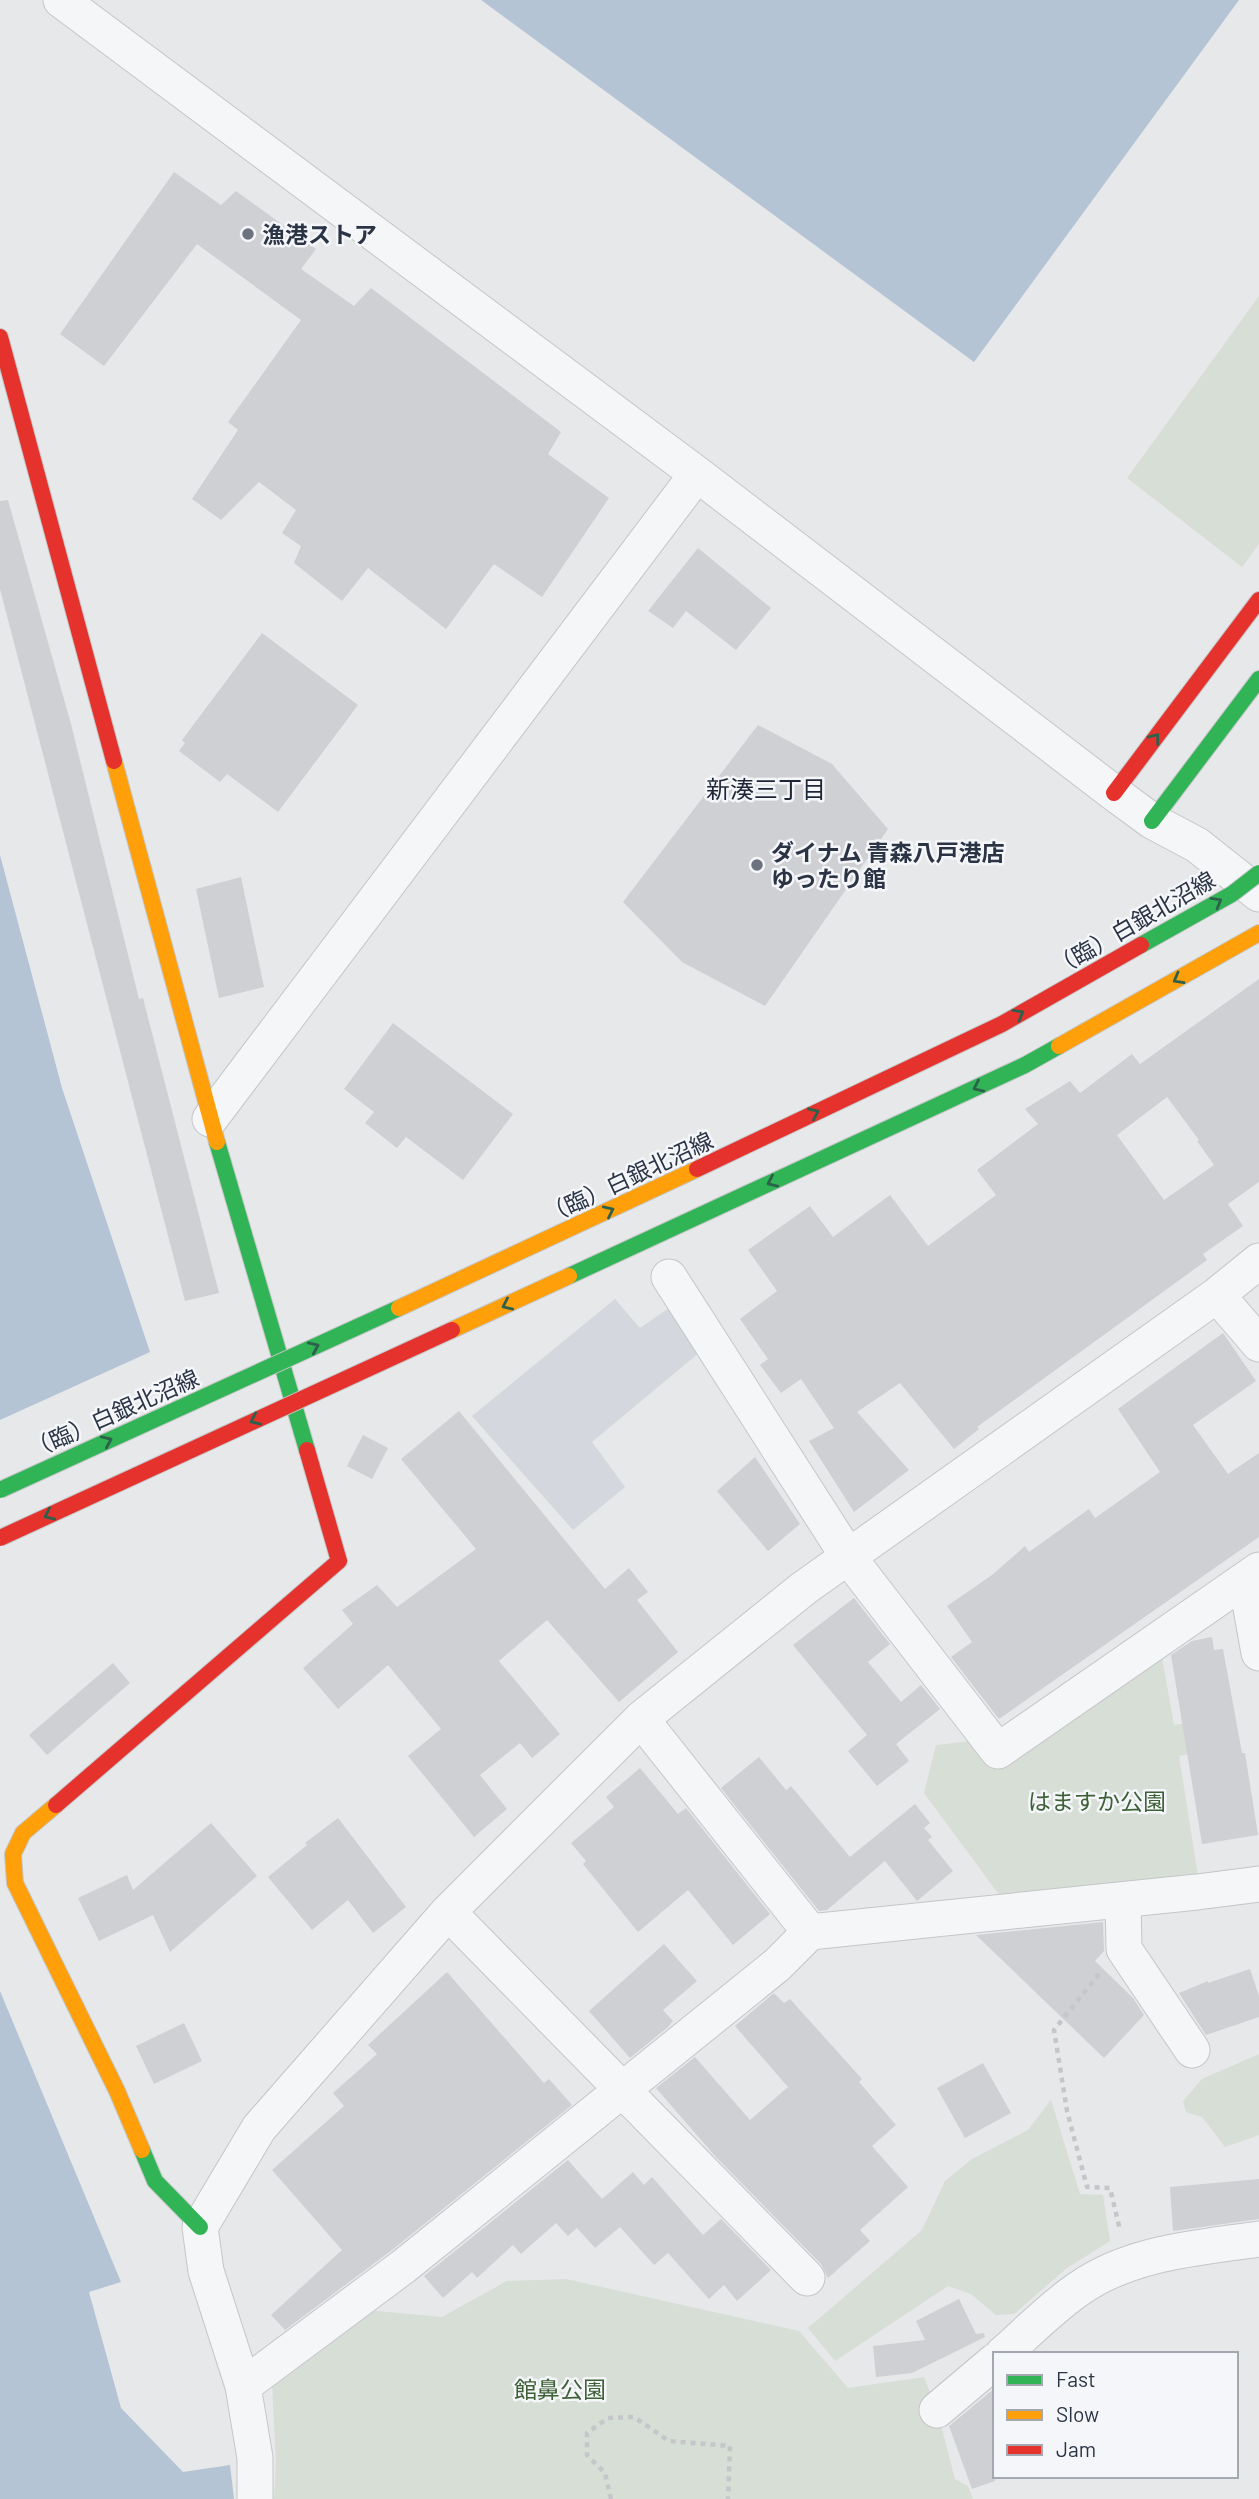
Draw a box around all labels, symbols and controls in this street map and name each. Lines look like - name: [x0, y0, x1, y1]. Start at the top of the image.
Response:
- place label: 漁港ストア: [262, 220, 377, 248]
- marker: 漁港ストア: [240, 226, 256, 242]
- one-way arrow: [1146, 734, 1159, 746]
- district label: 新湊三丁目: [706, 774, 826, 803]
- place label: ダイナム 青森八戸港店 ゆったり館: [771, 838, 1004, 892]
- marker: ダイナム 青森八戸港店 ゆったり館: [749, 857, 765, 873]
- street label: （臨）白銀北沼線: [1046, 865, 1220, 981]
- one-way arrow: [1209, 897, 1222, 910]
- one-way arrow: [1173, 971, 1186, 984]
- one-way arrow: [1012, 1009, 1024, 1022]
- one-way arrow: [973, 1078, 985, 1092]
- one-way arrow: [807, 1108, 819, 1122]
- street label: （臨）白銀北沼線: [539, 1125, 717, 1229]
- one-way arrow: [767, 1174, 779, 1188]
- one-way arrow: [602, 1206, 614, 1220]
- one-way arrow: [501, 1297, 514, 1311]
- one-way arrow: [307, 1341, 319, 1355]
- street label: （臨）白銀北沼線: [23, 1363, 203, 1463]
- one-way arrow: [250, 1412, 262, 1426]
- one-way arrow: [100, 1435, 112, 1449]
- one-way arrow: [43, 1507, 56, 1521]
- park label: はますか公園: [1028, 1787, 1166, 1815]
- legend: [993, 2352, 1238, 2478]
- text: Fast: [1056, 2366, 1096, 2391]
- park label: 館鼻公園: [514, 2375, 606, 2403]
- text: Slow: [1056, 2401, 1099, 2426]
- text: Jam: [1056, 2436, 1096, 2461]

